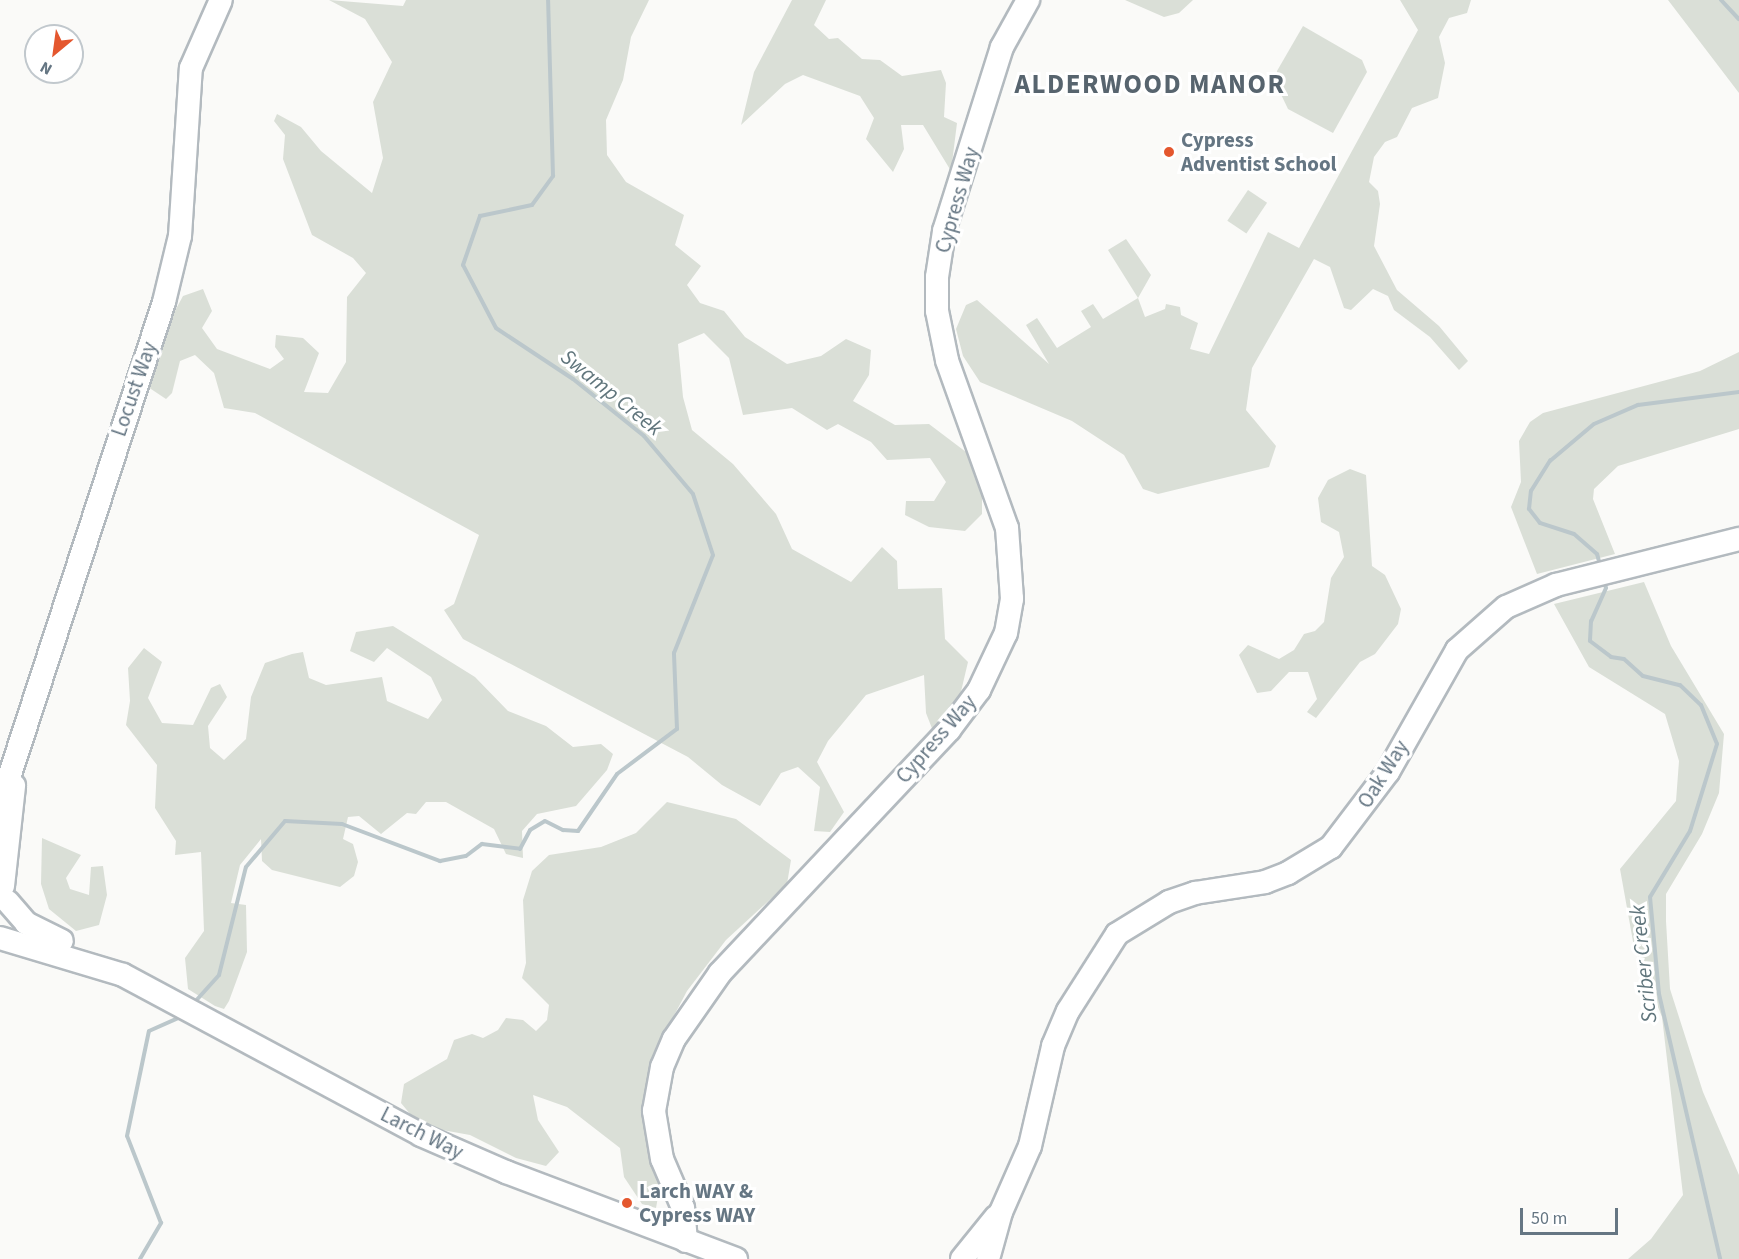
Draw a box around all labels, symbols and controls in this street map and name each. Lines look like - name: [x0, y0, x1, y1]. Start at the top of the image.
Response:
- north arrow: [24, 24, 84, 84]
- text: N: [36, 56, 56, 80]
- district label: ALDERWOOD MANOR: [1015, 69, 1285, 101]
- place label: Cypress Adventist School: [1181, 127, 1337, 177]
- street label: Cypress Way: [930, 144, 984, 256]
- marker: Cypress Adventist School: [1162, 145, 1176, 159]
- street label: Locust Way: [106, 338, 162, 440]
- water label: Swamp Creek: [555, 344, 667, 442]
- street label: Cypress Way: [891, 690, 981, 788]
- street label: Oak Way: [1352, 735, 1414, 813]
- water label: Scriber Creek: [1625, 904, 1663, 1024]
- street label: Larch Way: [376, 1101, 468, 1165]
- place label: Larch WAY & Cypress WAY: [639, 1178, 755, 1228]
- marker: Larch WAY & Cypress WAY: [620, 1196, 634, 1210]
- scale bar: [1523, 1196, 1620, 1234]
- text: 50 m: [1531, 1206, 1567, 1231]

